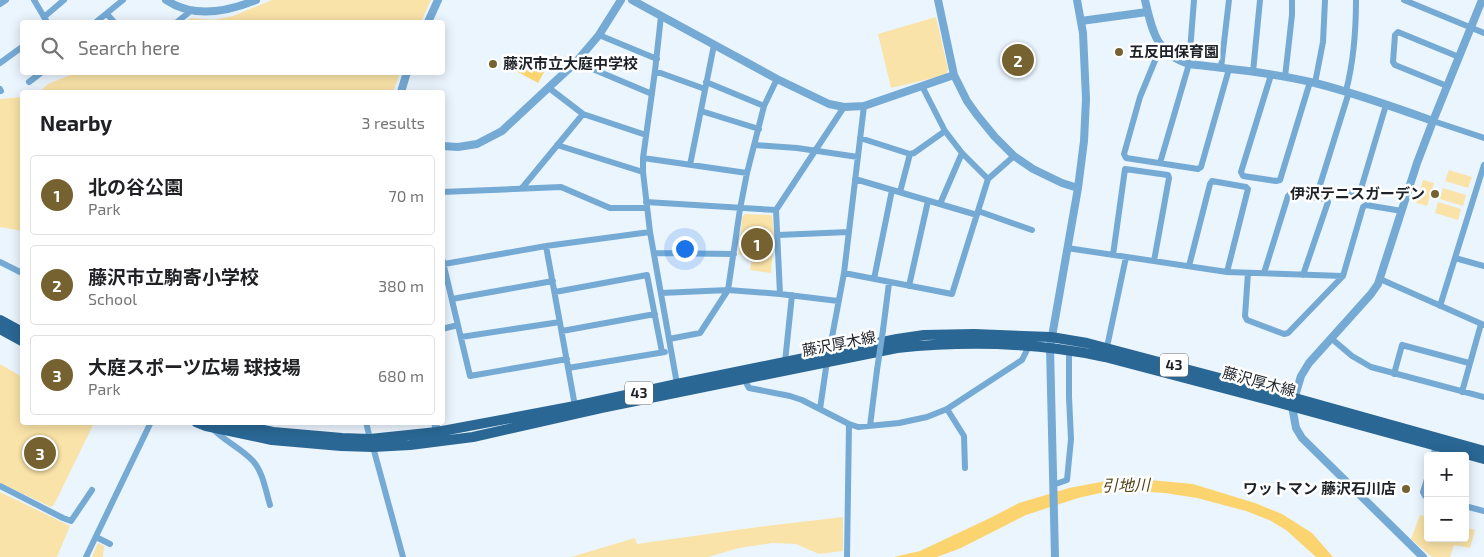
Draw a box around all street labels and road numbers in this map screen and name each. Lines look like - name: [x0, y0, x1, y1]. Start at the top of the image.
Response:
- street label: 藤沢厚木線: [800, 327, 877, 359]
- road number: 43: [1160, 354, 1188, 376]
- street label: 藤沢厚木線: [1221, 363, 1298, 399]
- road number: 43: [625, 382, 653, 404]

